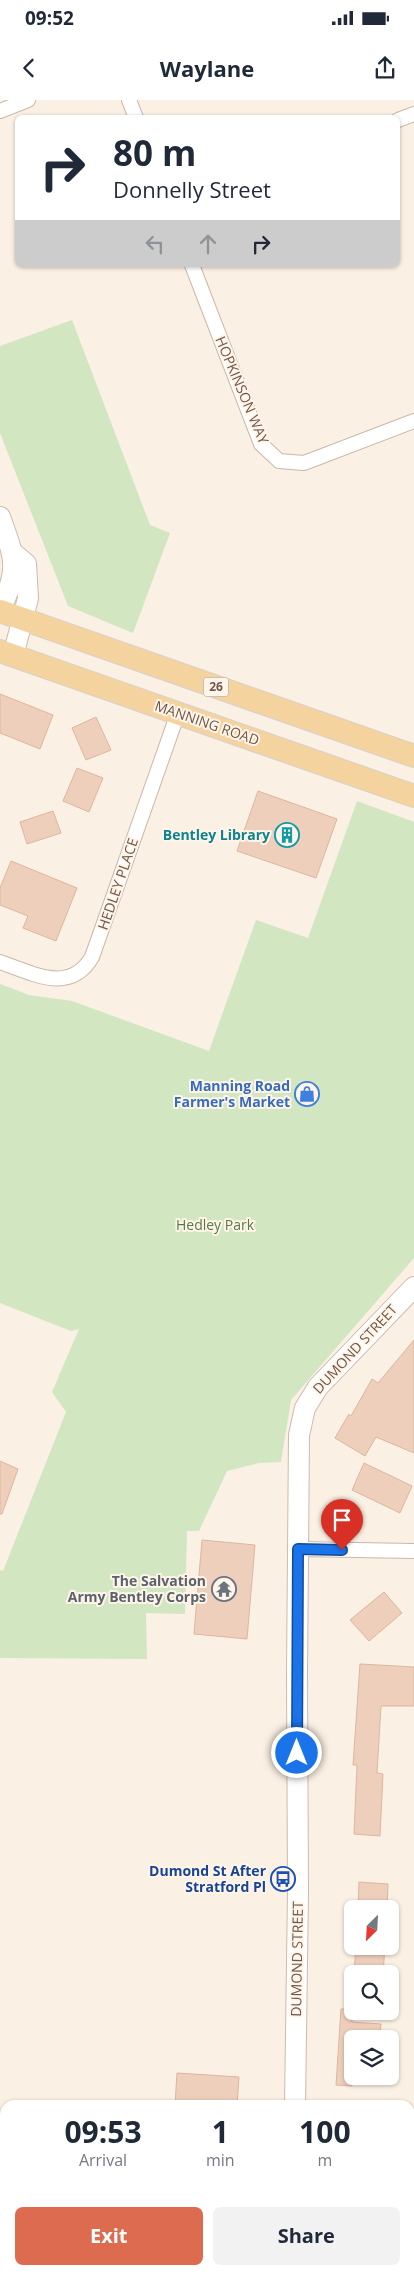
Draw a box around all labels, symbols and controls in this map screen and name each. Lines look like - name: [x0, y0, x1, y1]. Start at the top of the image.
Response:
- text: 09:52: [25, 5, 74, 31]
- text: Waylane: [160, 53, 254, 83]
- icon: back: [15, 54, 43, 82]
- icon: share: [371, 54, 399, 82]
- text: 80 m: [113, 129, 196, 176]
- icon: right: [30, 135, 95, 200]
- text: Donnelly Street: [113, 174, 271, 204]
- icon: left: [141, 230, 169, 258]
- icon: ahead: [194, 230, 222, 258]
- icon: right: [247, 230, 275, 258]
- street label: HOPKINSON WAY: [211, 333, 274, 447]
- road number: 26: [204, 678, 228, 696]
- street label: MANNING ROAD: [152, 696, 262, 749]
- building icon: Bentley Library: [274, 822, 300, 848]
- place label: Bentley Library: [163, 825, 270, 844]
- street label: HEDLEY PLACE: [93, 835, 142, 932]
- place label: Manning Road Farmer's Market: [174, 1076, 290, 1111]
- shop icon: Manning Road Farmer's Market: [294, 1081, 320, 1107]
- park label: Hedley Park: [176, 1215, 255, 1234]
- street label: DUMOND STREET: [308, 1300, 401, 1397]
- pin: [321, 1499, 363, 1550]
- icon: arrive: [328, 1506, 356, 1534]
- place label: The Salvation Army Bentley Corps: [68, 1571, 206, 1606]
- temple icon: The Salvation Army Bentley Corps: [211, 1576, 237, 1602]
- position arrow: [270, 1726, 322, 1778]
- place label: Dumond St After Stratford Pl: [149, 1861, 267, 1896]
- bus stop icon: Dumond St After Stratford Pl: [270, 1866, 296, 1892]
- north arrow: [344, 1900, 399, 1955]
- map controls: [344, 1900, 399, 2085]
- street label: DUMOND STREET: [286, 1901, 307, 2017]
- button: search: [344, 1965, 399, 2020]
- button: layers: [344, 2030, 399, 2085]
- text: 09:53: [64, 2111, 142, 2152]
- text: 1: [212, 2111, 229, 2152]
- text: 100: [299, 2111, 351, 2152]
- text: Arrival: [79, 2149, 127, 2171]
- text: min: [206, 2149, 235, 2171]
- text: m: [317, 2149, 332, 2171]
- button: Exit: [15, 2207, 203, 2265]
- button: Share: [213, 2207, 400, 2265]

